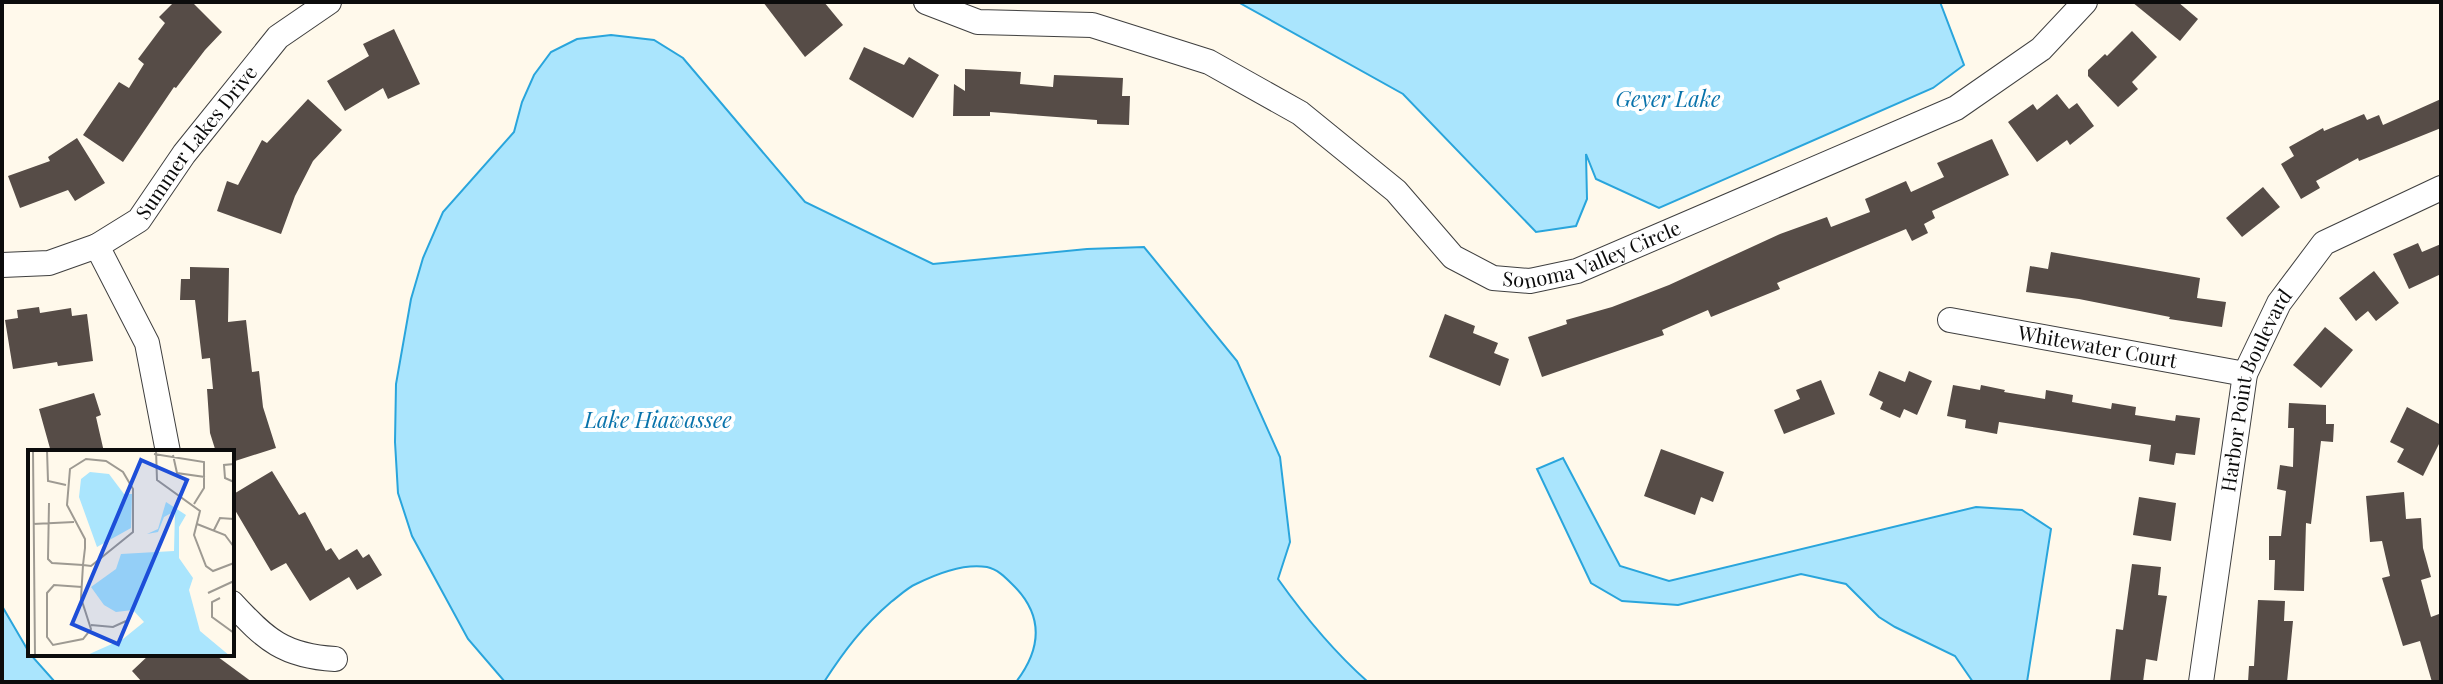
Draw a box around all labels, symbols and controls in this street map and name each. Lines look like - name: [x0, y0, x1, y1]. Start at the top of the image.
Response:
- street label: Summer Lakes Drive: [128, 59, 262, 224]
- water label: Geyer Lake: [1615, 83, 1721, 113]
- street label: Sonoma Valley Circle: [1502, 213, 1684, 294]
- street label: Harbor Point Boulevard: [2213, 283, 2297, 493]
- street label: Whitewater Court: [2015, 318, 2180, 373]
- water label: Lake Hiawassee: [583, 404, 732, 434]
- inset map: [28, 450, 234, 656]

